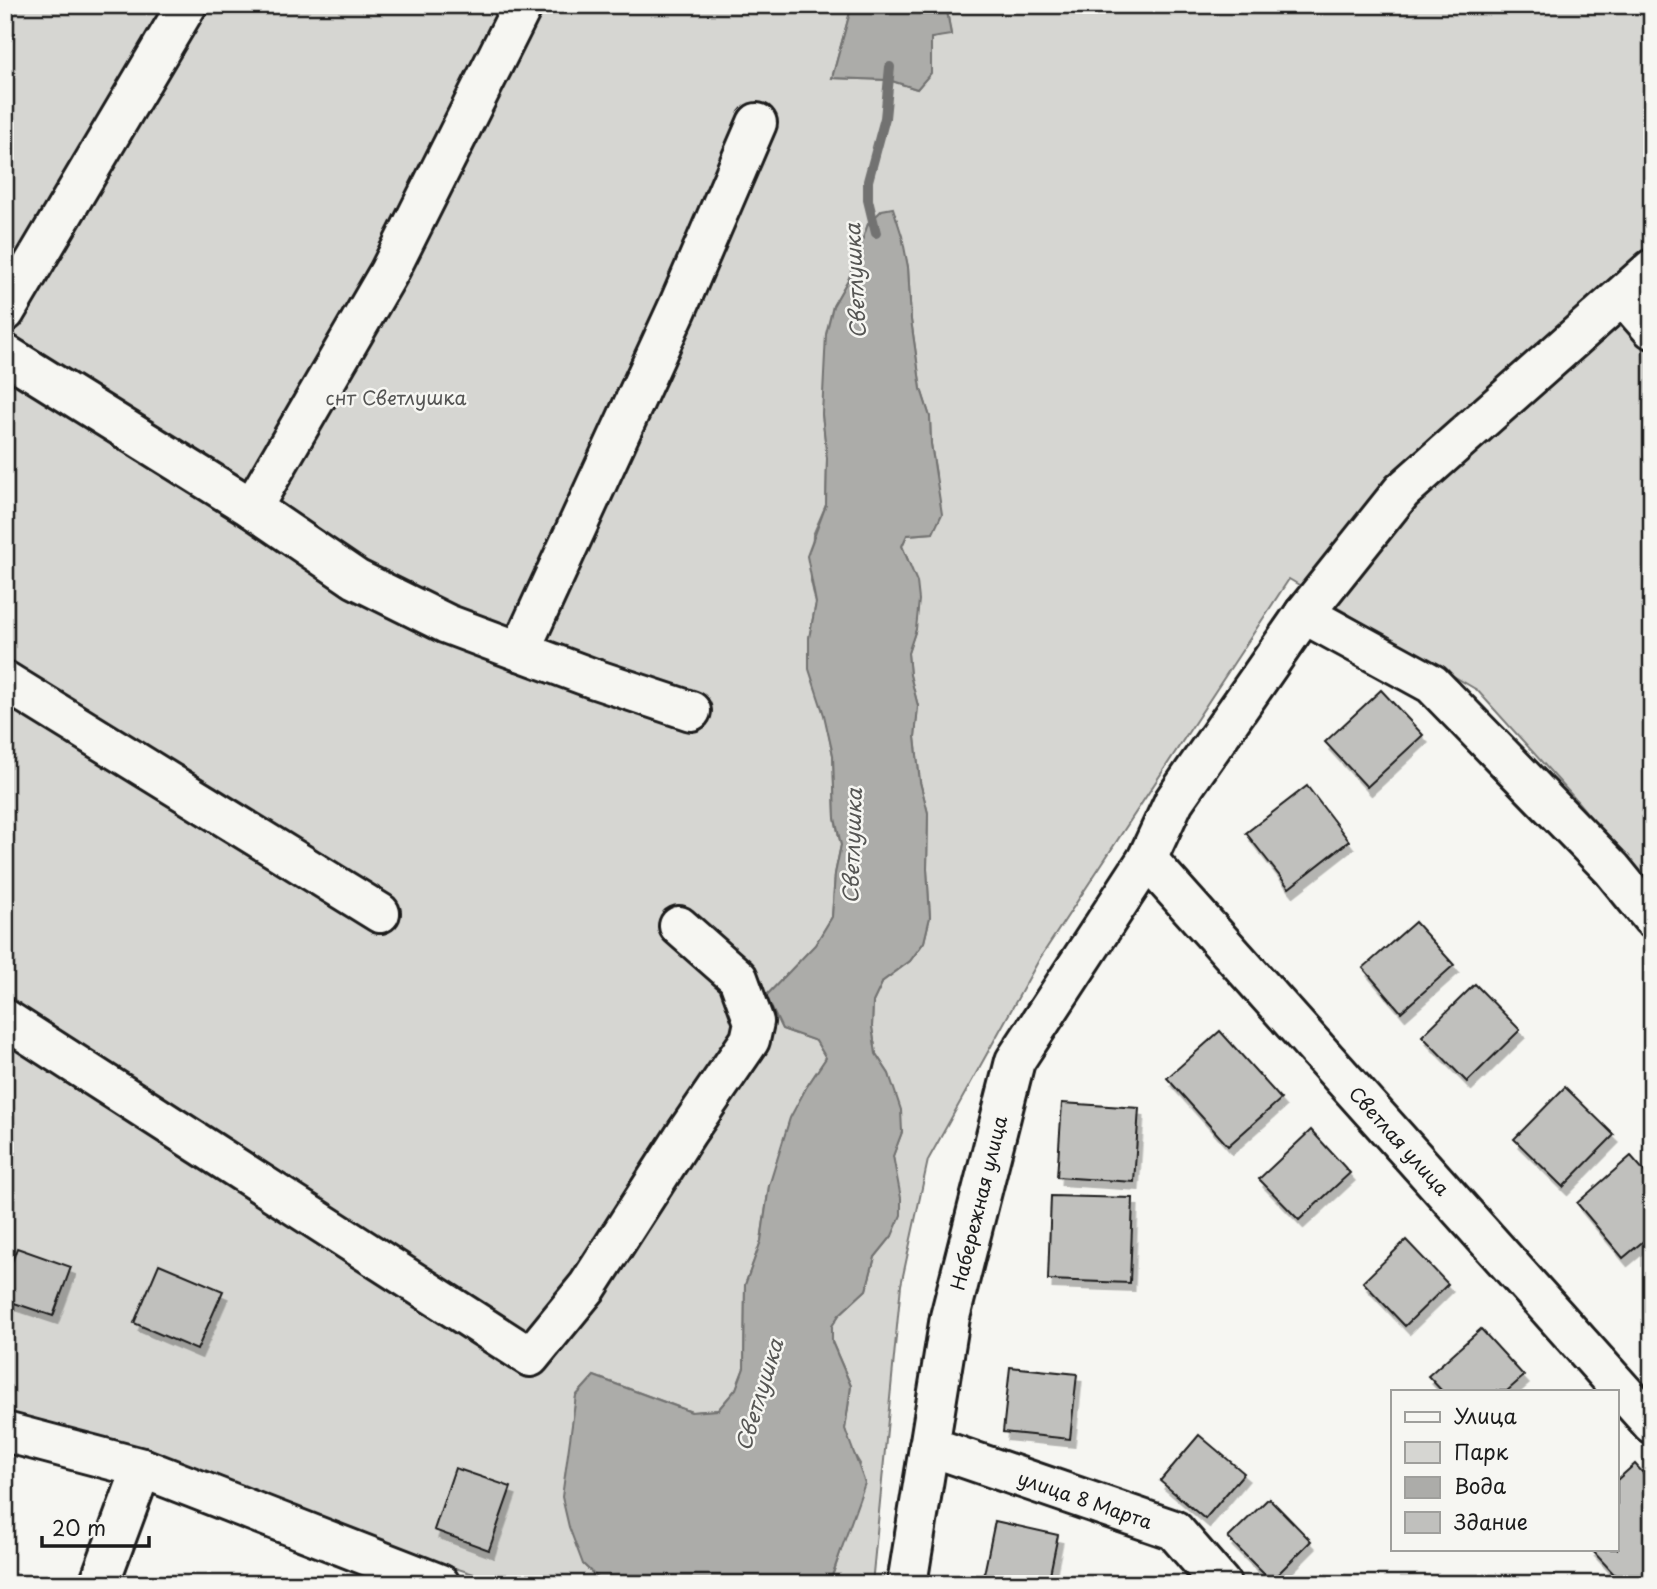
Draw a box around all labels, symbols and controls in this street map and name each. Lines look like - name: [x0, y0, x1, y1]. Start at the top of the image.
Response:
- water label: Светлушка: [835, 222, 873, 340]
- park label: снт Светлушка: [326, 383, 466, 411]
- water label: Светлушка: [833, 787, 869, 904]
- street label: Светлая улица: [1343, 1080, 1457, 1201]
- street label: Набережная улица: [943, 1112, 1013, 1293]
- water label: Светлушка: [726, 1334, 791, 1454]
- legend: [1391, 1390, 1618, 1550]
- text: Улица: [1454, 1399, 1517, 1431]
- text: Парк: [1454, 1435, 1509, 1467]
- street label: улица 8 Марта: [1014, 1463, 1157, 1535]
- text: Вода: [1454, 1469, 1506, 1501]
- scale bar: [42, 1505, 149, 1549]
- text: Здание: [1454, 1505, 1528, 1537]
- text: 20 m: [52, 1511, 106, 1543]

